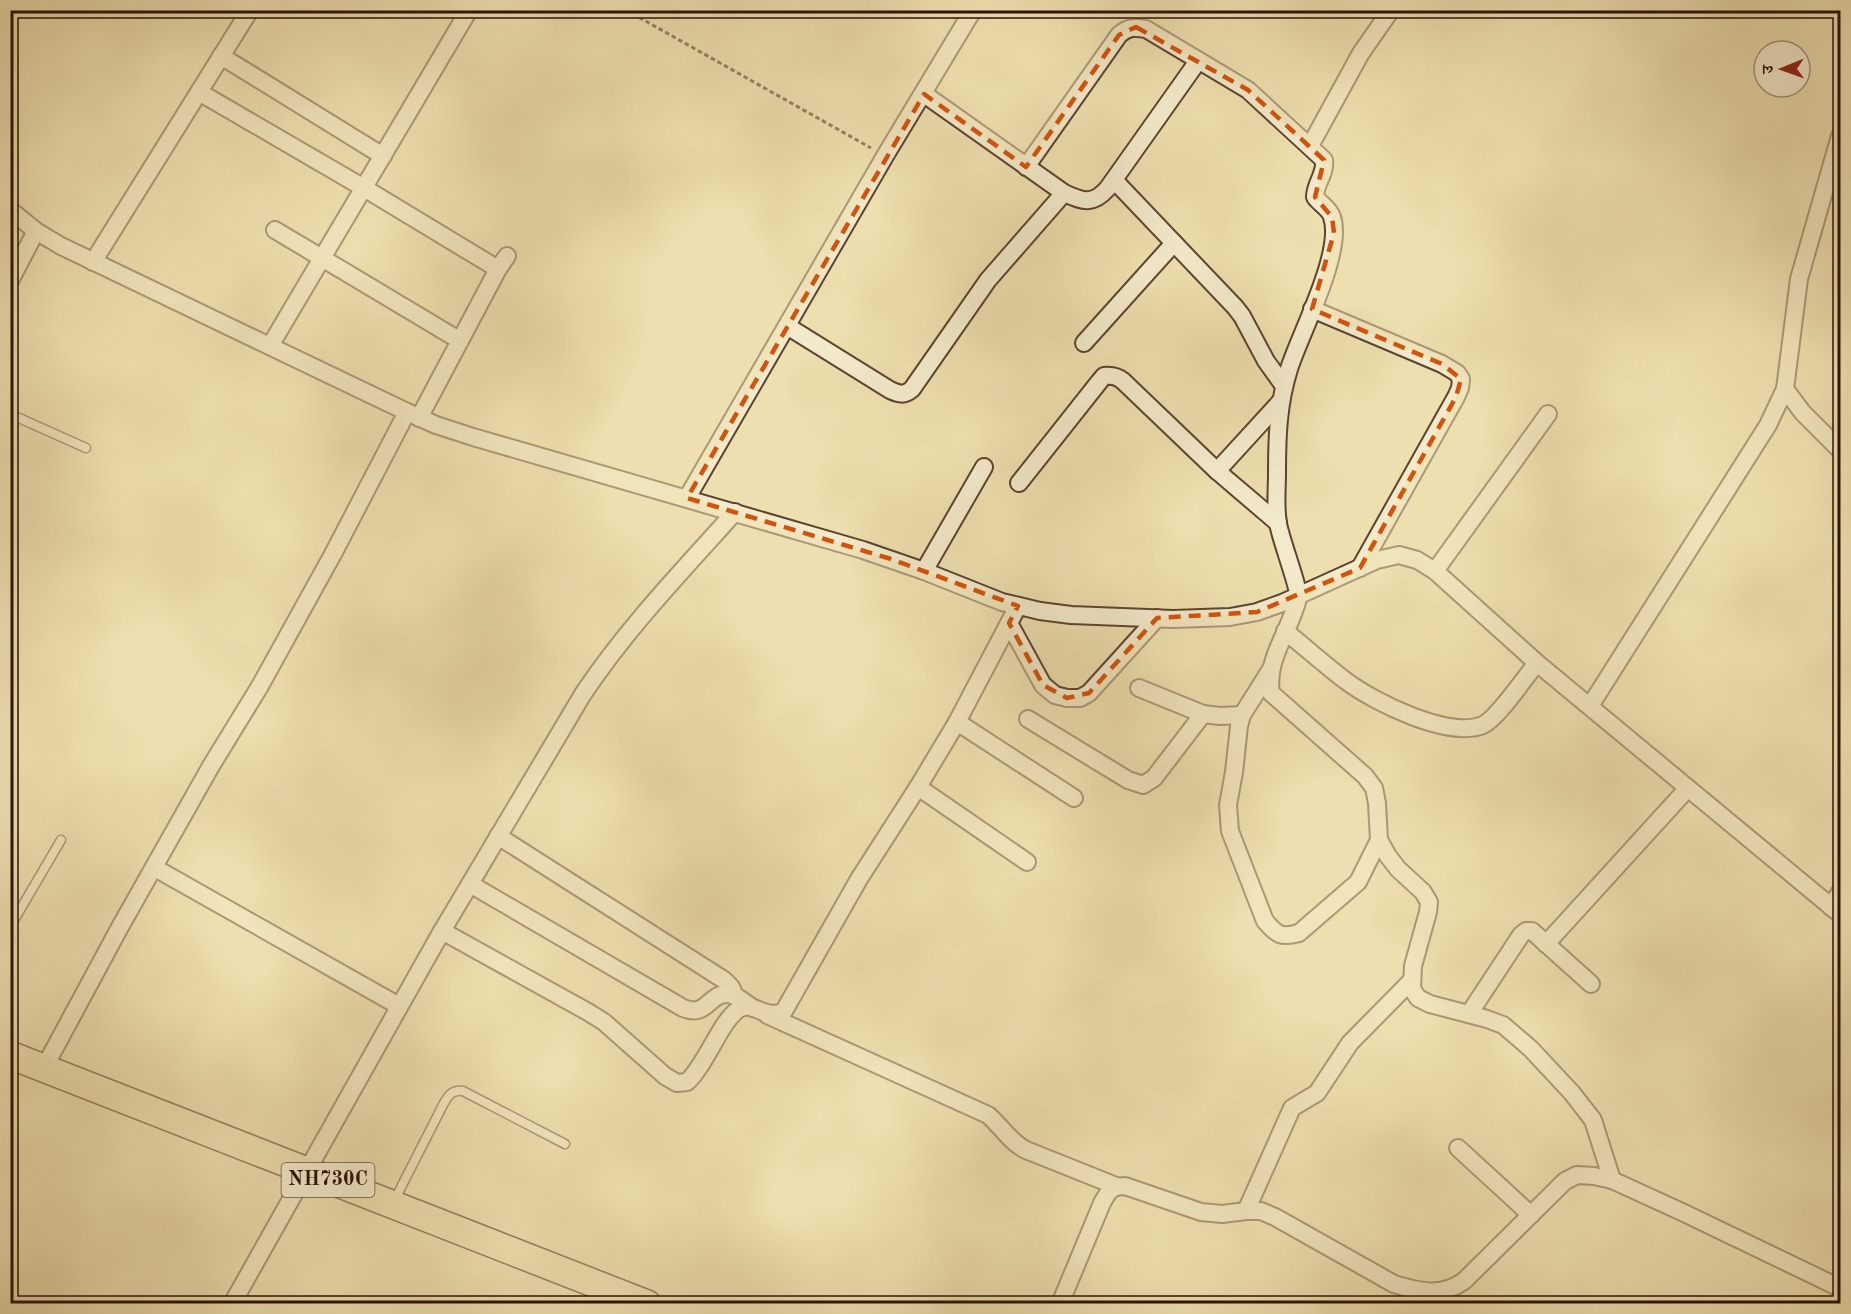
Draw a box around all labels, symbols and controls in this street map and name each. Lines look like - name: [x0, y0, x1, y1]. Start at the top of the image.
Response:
- north arrow: [1752, 39, 1812, 99]
- text: उ: [1761, 63, 1777, 74]
- road number: NH730C: [282, 1163, 374, 1197]

